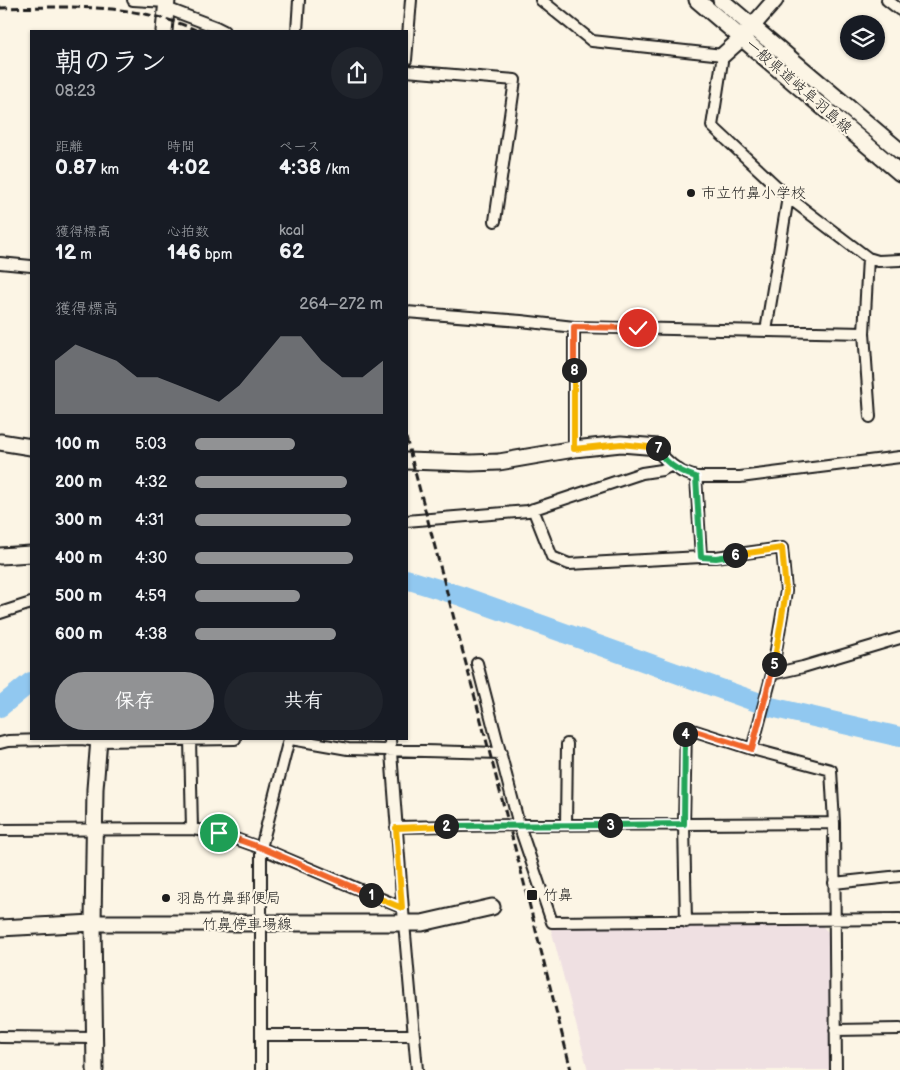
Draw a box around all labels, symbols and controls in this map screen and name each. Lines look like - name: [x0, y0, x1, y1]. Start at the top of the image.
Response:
- map controls: [840, 15, 885, 60]
- button: layers: [840, 15, 885, 60]
- street label: 一般県道岐阜羽島線: [741, 35, 856, 138]
- text: 朝のラン: [55, 46, 167, 79]
- button: share: [331, 47, 383, 99]
- text: 08:23: [55, 82, 96, 101]
- text: 距離: [55, 138, 83, 155]
- text: 時間: [167, 138, 195, 155]
- text: ペース: [279, 138, 320, 155]
- text: 0.87: [55, 155, 97, 180]
- text: 4:02: [167, 155, 210, 180]
- text: 4:38: [279, 155, 321, 180]
- text: km: [97, 161, 119, 178]
- text: /km: [321, 161, 350, 178]
- place label: 市立竹鼻小学校: [701, 184, 806, 203]
- marker: 市立竹鼻小学校: [685, 187, 697, 199]
- text: kcal: [279, 222, 304, 239]
- text: 獲得標高: [55, 223, 111, 240]
- text: 心拍数: [167, 223, 209, 240]
- text: 62: [279, 239, 304, 264]
- text: 12: [55, 240, 76, 265]
- text: 146: [167, 240, 201, 265]
- text: m: [76, 246, 92, 263]
- text: bpm: [201, 246, 232, 263]
- text: 264–272 m: [299, 295, 383, 314]
- text: 獲得標高: [55, 300, 119, 319]
- pin: [617, 307, 659, 349]
- icon: check: [624, 314, 652, 342]
- pin: 8: [562, 358, 586, 382]
- text: 8: [570, 362, 579, 379]
- text: 100 m: [55, 435, 100, 454]
- text: 5:03: [135, 435, 167, 454]
- pin: 7: [646, 436, 670, 460]
- text: 7: [655, 440, 662, 457]
- text: 200 m: [55, 473, 102, 492]
- text: 4:32: [135, 473, 167, 492]
- text: 300 m: [55, 511, 102, 530]
- text: 4:31: [135, 511, 164, 530]
- pin: 6: [722, 542, 748, 568]
- text: 6: [731, 547, 740, 564]
- text: 400 m: [55, 549, 102, 568]
- text: 4:30: [135, 549, 167, 568]
- text: 500 m: [55, 587, 102, 606]
- text: 4:59: [135, 587, 166, 606]
- text: 600 m: [55, 625, 103, 644]
- text: 4:38: [135, 625, 167, 644]
- pin: 5: [762, 652, 786, 676]
- text: 5: [770, 656, 779, 673]
- button: 保存: [55, 672, 214, 730]
- button: 共有: [224, 672, 383, 730]
- pin: 4: [672, 722, 698, 746]
- text: 4: [681, 726, 690, 743]
- pin: [198, 812, 240, 854]
- pin: 3: [598, 812, 622, 838]
- pin: 2: [434, 814, 458, 838]
- text: 3: [606, 817, 615, 834]
- text: 2: [442, 818, 451, 835]
- icon: arrive: [205, 819, 233, 847]
- pin: 1: [358, 882, 384, 908]
- place label: 竹鼻: [543, 886, 573, 905]
- text: 1: [369, 887, 374, 904]
- marker: 竹鼻: [525, 888, 539, 902]
- place label: 羽島竹鼻郵便局: [176, 889, 281, 908]
- marker: 羽島竹鼻郵便局: [160, 892, 172, 904]
- street label: 竹鼻停車場線: [202, 915, 292, 934]

